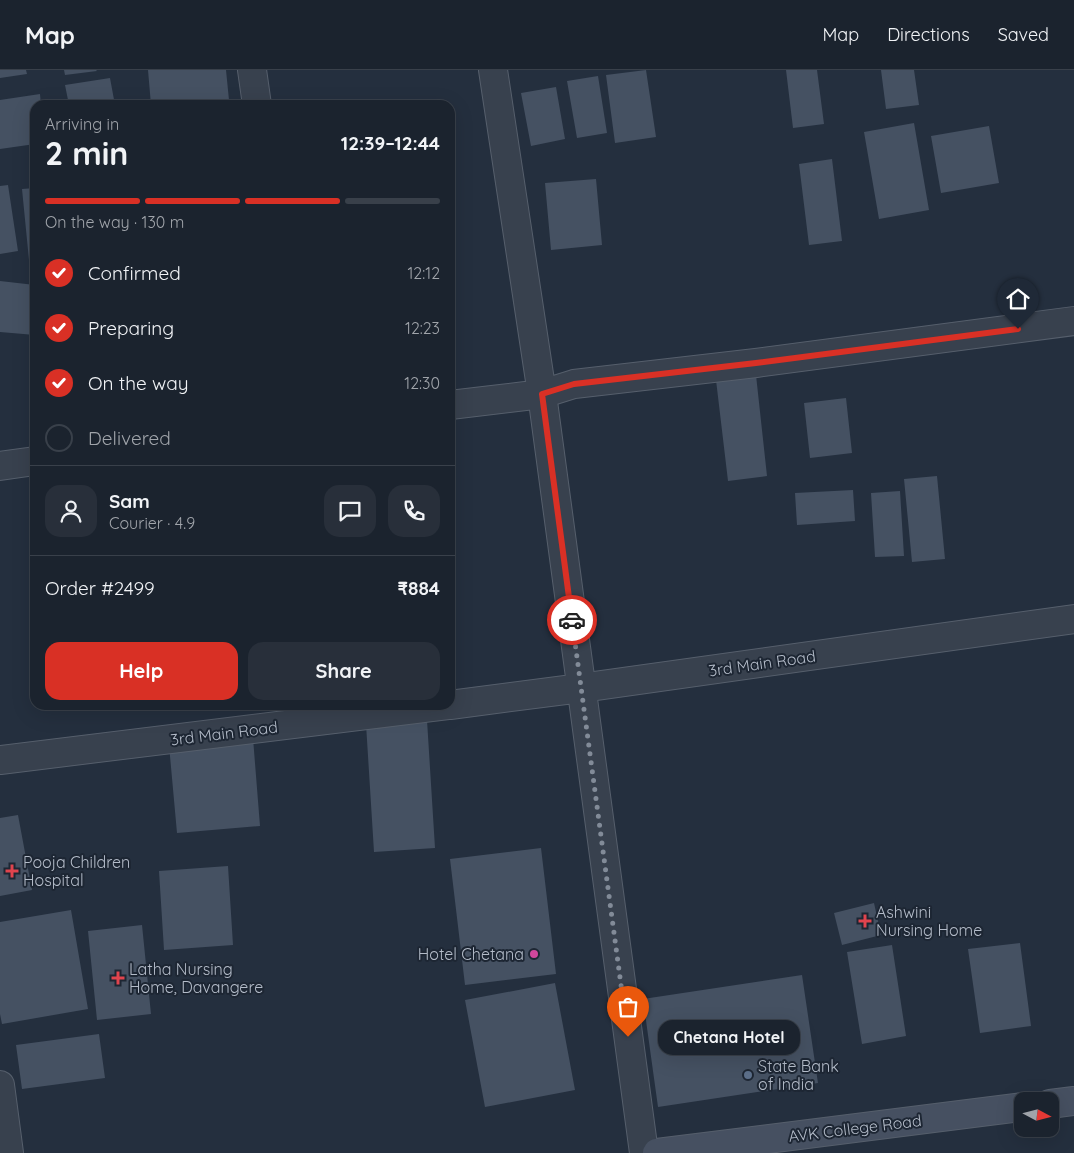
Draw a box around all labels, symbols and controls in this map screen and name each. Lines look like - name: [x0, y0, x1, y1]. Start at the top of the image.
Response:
- text: Map: [25, 20, 75, 50]
- text: Map: [822, 23, 859, 46]
- text: Directions: [887, 23, 970, 46]
- text: Saved: [998, 23, 1049, 46]
- text: Arriving in: [45, 114, 119, 134]
- text: 12:39–12:44: [341, 131, 440, 155]
- text: 2 min: [45, 133, 128, 173]
- text: On the way · 130 m: [45, 212, 184, 232]
- icon: check: [45, 259, 73, 287]
- text: Confirmed: [88, 261, 181, 285]
- text: 12:12: [407, 263, 440, 283]
- pin: [997, 278, 1039, 329]
- icon: home: [1004, 285, 1032, 313]
- icon: check: [45, 314, 73, 342]
- text: Preparing: [88, 316, 174, 340]
- text: 12:23: [405, 318, 440, 338]
- icon: check: [45, 369, 73, 397]
- text: On the way: [88, 371, 189, 395]
- text: 12:30: [404, 373, 440, 393]
- text: Delivered: [88, 426, 171, 450]
- button: person: [45, 485, 97, 537]
- button: chat: [324, 485, 376, 537]
- button: phone: [388, 485, 440, 537]
- text: Sam: [109, 489, 150, 513]
- text: Courier · 4.9: [109, 513, 195, 533]
- text: Order #2499: [45, 576, 155, 600]
- text: ₹884: [397, 576, 440, 600]
- courier: [547, 595, 597, 645]
- icon: car: [558, 606, 586, 634]
- button: Help: [45, 642, 238, 700]
- button: Share: [248, 642, 440, 700]
- street label: 3rd Main Road: [707, 646, 817, 680]
- street label: 3rd Main Road: [169, 716, 279, 750]
- place label: Pooja Children Hospital: [23, 852, 130, 890]
- marker: Pooja Children Hospital: [5, 864, 19, 878]
- place label: Ashwini Nursing Home: [876, 902, 982, 940]
- marker: Ashwini Nursing Home: [858, 914, 872, 928]
- place label: Hotel Chetana: [418, 944, 524, 964]
- marker: Hotel Chetana: [528, 948, 540, 960]
- place label: Latha Nursing Home, Davangere: [129, 959, 263, 997]
- marker: Latha Nursing Home, Davangere: [111, 971, 125, 985]
- pin: [607, 986, 649, 1037]
- icon: bag: [614, 993, 642, 1021]
- callout: Chetana Hotel: [658, 1020, 800, 1054]
- text: Chetana Hotel: [673, 1027, 785, 1047]
- place label: State Bank of India: [758, 1056, 839, 1094]
- marker: State Bank of India: [742, 1069, 754, 1081]
- north arrow: [1014, 1092, 1059, 1138]
- map controls: [1014, 1092, 1059, 1137]
- street label: AVK College Road: [787, 1110, 923, 1146]

